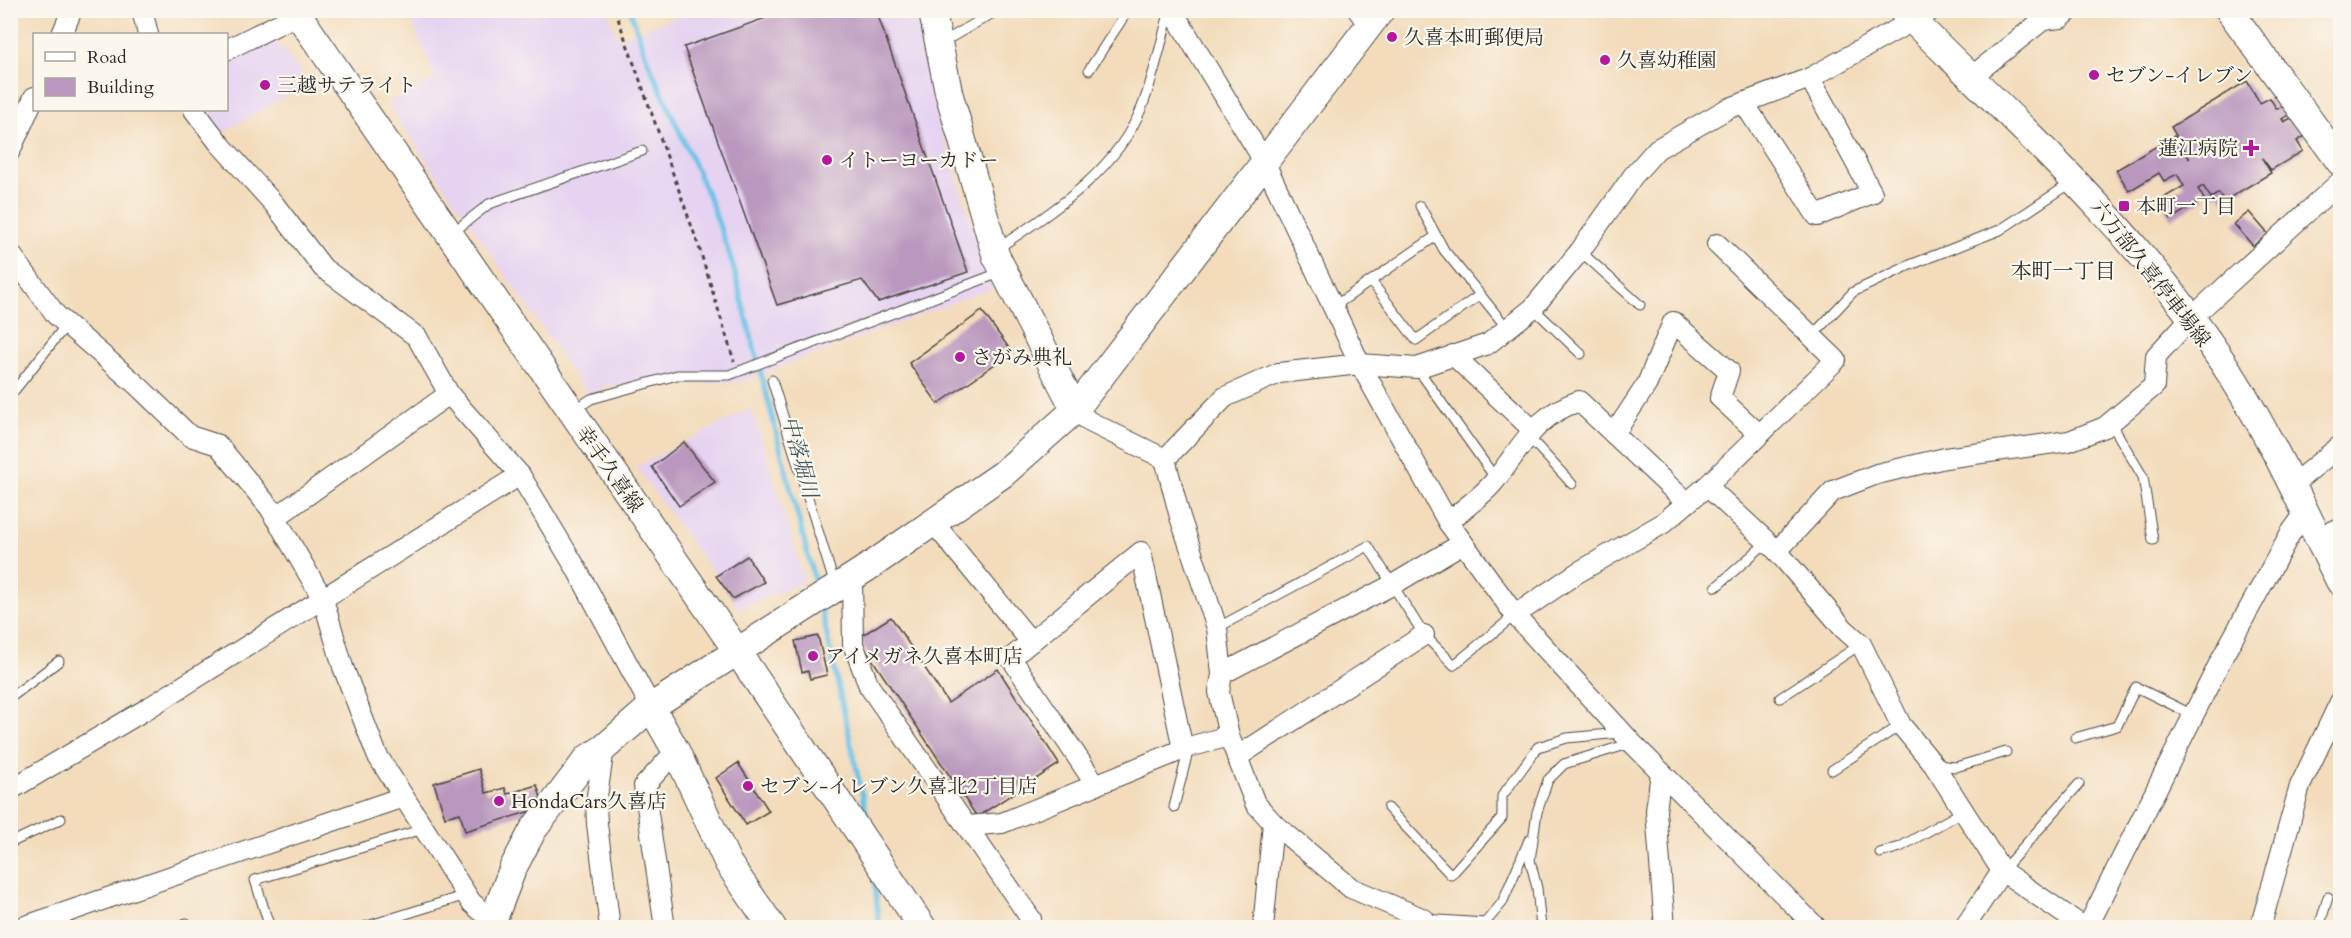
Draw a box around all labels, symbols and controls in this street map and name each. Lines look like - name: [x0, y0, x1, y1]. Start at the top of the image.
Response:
- place label: 久喜本町郵便局: [1404, 24, 1544, 51]
- marker: 久喜本町郵便局: [1385, 30, 1399, 44]
- legend: [33, 33, 228, 111]
- text: Road: [87, 45, 127, 70]
- place label: 久喜幼稚園: [1617, 47, 1717, 74]
- marker: 久喜幼稚園: [1598, 53, 1612, 67]
- place label: セブン-イレブン: [2106, 62, 2253, 89]
- marker: セブン-イレブン: [2087, 68, 2101, 82]
- place label: 三越サテライト: [277, 72, 416, 99]
- text: Building: [87, 75, 155, 100]
- marker: 三越サテライト: [258, 78, 272, 92]
- place label: 蓮江病院: [2158, 135, 2238, 162]
- marker: 蓮江病院: [2242, 139, 2260, 157]
- place label: イトーヨーカドー: [839, 147, 999, 174]
- marker: イトーヨーカドー: [820, 153, 834, 167]
- place label: 本町一丁目: [2136, 193, 2236, 220]
- street label: 六万部久喜停車場線: [2085, 194, 2217, 353]
- marker: 本町一丁目: [2117, 199, 2131, 213]
- district label: 本町一丁目: [2011, 257, 2116, 286]
- place label: さがみ典礼: [972, 344, 1072, 371]
- marker: さがみ典礼: [953, 350, 967, 364]
- water label: 中落堀川: [775, 413, 825, 503]
- street label: 幸手久喜線: [570, 421, 649, 518]
- place label: アイメガネ久喜本町店: [825, 643, 1023, 670]
- marker: アイメガネ久喜本町店: [806, 649, 820, 663]
- place label: セブン-イレブン久喜北2丁目店: [760, 773, 1038, 800]
- marker: セブン-イレブン久喜北2丁目店: [741, 779, 755, 793]
- place label: HondaCars久喜店: [511, 788, 667, 815]
- marker: HondaCars久喜店: [492, 794, 506, 808]

